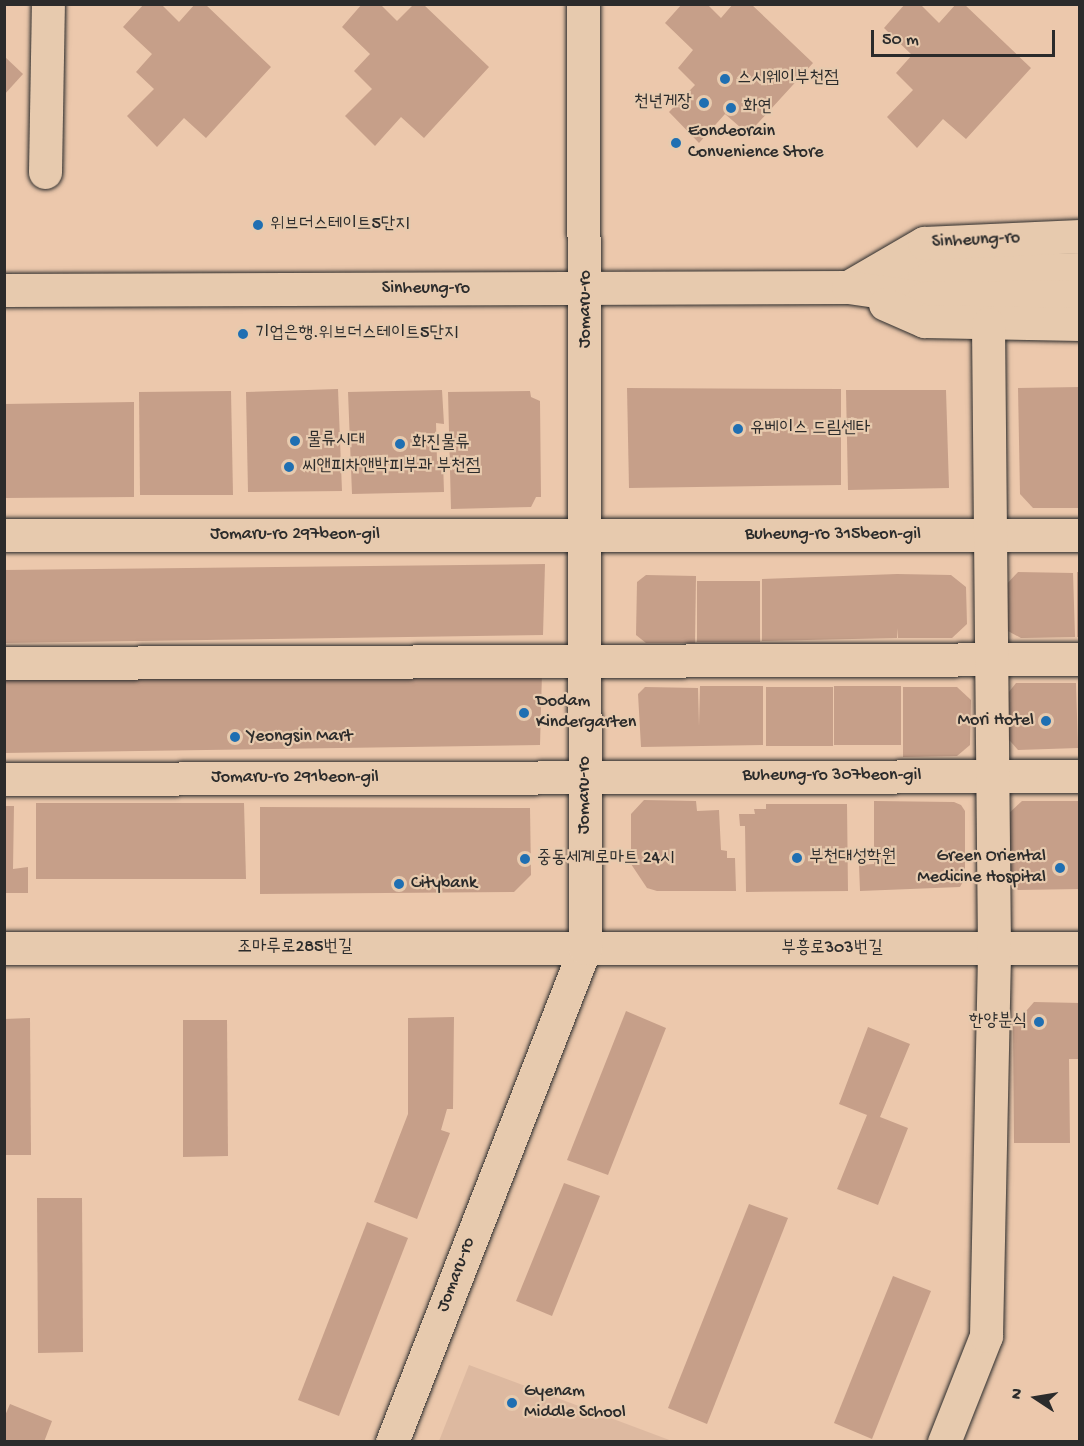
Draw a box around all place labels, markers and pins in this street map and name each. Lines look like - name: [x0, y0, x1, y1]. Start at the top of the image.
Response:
- place label: 스시웨이부천점: [737, 68, 838, 90]
- marker: 스시웨이부천점: [718, 72, 732, 86]
- place label: 천년게장: [634, 92, 692, 114]
- marker: 천년게장: [697, 96, 711, 110]
- place label: 화연: [743, 97, 772, 119]
- marker: 화연: [724, 101, 738, 115]
- place label: Eondeorain Convenience Store: [688, 122, 824, 164]
- marker: Eondeorain Convenience Store: [669, 136, 683, 150]
- place label: 위브더스테이트5단지: [270, 214, 410, 236]
- marker: 위브더스테이트5단지: [251, 218, 265, 232]
- place label: 기업은행.위브더스테이트5단지: [255, 323, 458, 345]
- marker: 기업은행.위브더스테이트5단지: [236, 327, 250, 341]
- place label: 유베이스 드림센타: [750, 418, 870, 440]
- marker: 유베이스 드림센타: [731, 422, 745, 436]
- place label: 물류시대: [307, 430, 365, 452]
- place label: 화진물류: [412, 433, 470, 455]
- marker: 물류시대: [288, 434, 302, 448]
- marker: 화진물류: [393, 437, 407, 451]
- place label: 씨앤피차앤박피부과 부천점: [302, 456, 480, 478]
- marker: 씨앤피차앤박피부과 부천점: [280, 458, 298, 476]
- place label: Dodam Kindergarten: [536, 692, 636, 734]
- marker: Dodam Kindergarten: [517, 706, 531, 720]
- place label: Mori Hotel: [957, 710, 1034, 732]
- marker: Mori Hotel: [1039, 714, 1053, 728]
- place label: Yeongsin Mart: [247, 726, 352, 748]
- marker: Yeongsin Mart: [228, 730, 242, 744]
- place label: 부천대성학원: [809, 847, 896, 869]
- place label: Green Oriental Medicine Hospital: [917, 847, 1046, 890]
- place label: 중동세계로마트 24시: [537, 848, 674, 870]
- marker: 부천대성학원: [790, 851, 804, 865]
- marker: 중동세계로마트 24시: [518, 852, 532, 866]
- marker: Green Oriental Medicine Hospital: [1051, 859, 1069, 877]
- place label: Citybank: [411, 873, 477, 895]
- marker: Citybank: [392, 877, 406, 891]
- place label: 한양분식: [969, 1011, 1027, 1033]
- marker: 한양분식: [1032, 1015, 1046, 1029]
- place label: Gyenam Middle School: [524, 1382, 626, 1424]
- marker: Gyenam Middle School: [505, 1396, 519, 1410]

